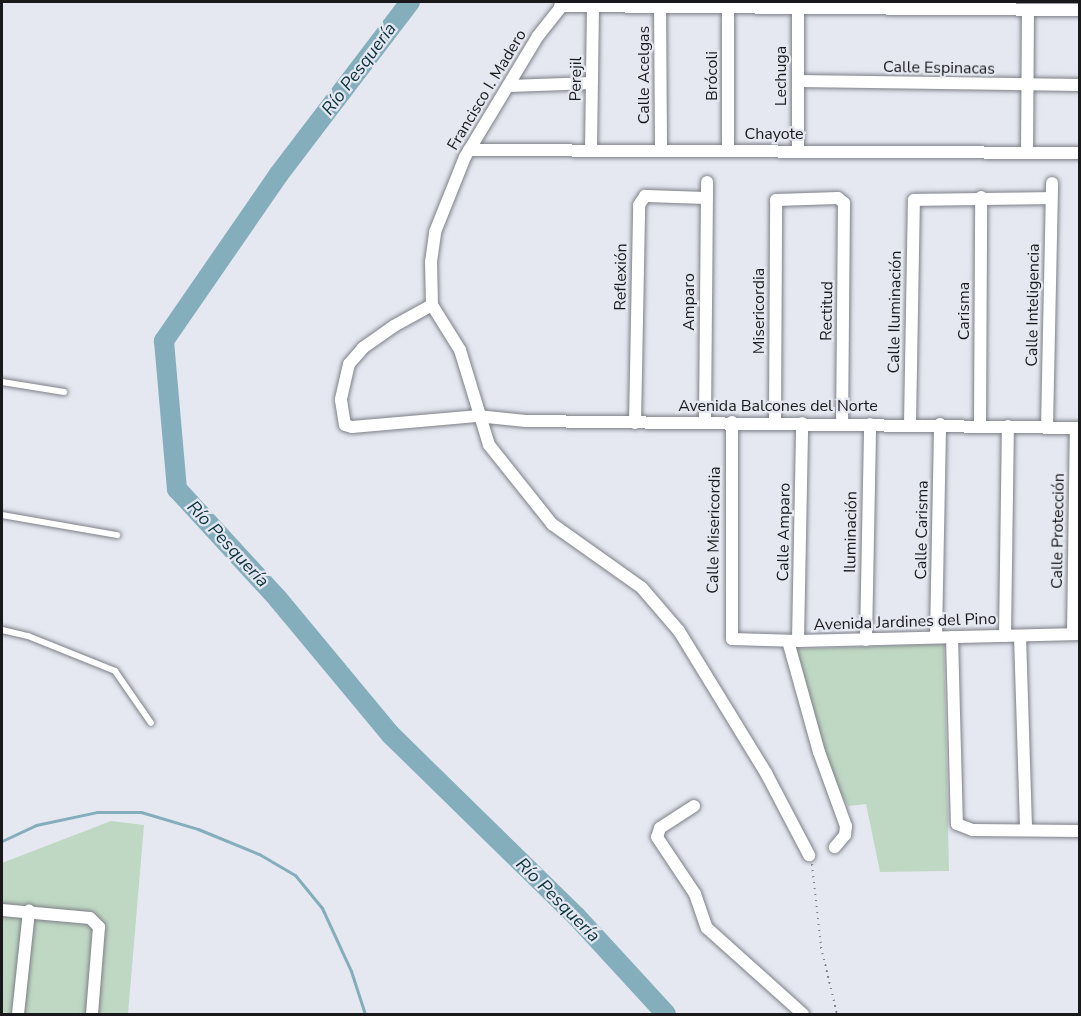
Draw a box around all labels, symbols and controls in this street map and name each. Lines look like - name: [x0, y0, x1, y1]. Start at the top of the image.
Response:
- water label: Río Pesquería: [317, 18, 401, 120]
- street label: Francisco I. Madero: [443, 26, 531, 154]
- street label: Calle Acelgas: [634, 26, 654, 124]
- street label: Lechuga: [771, 46, 791, 106]
- street label: Brócoli: [702, 51, 722, 101]
- street label: Perejil: [566, 57, 586, 101]
- street label: Calle Espinacas: [883, 57, 995, 79]
- street label: Chayote: [744, 124, 804, 144]
- street label: Reflexión: [611, 243, 631, 311]
- street label: Calle Inteligencia: [1022, 243, 1044, 367]
- street label: Calle Iluminación: [884, 250, 906, 374]
- street label: Misericordia: [749, 268, 769, 354]
- street label: Amparo: [679, 273, 699, 331]
- street label: Rectitud: [817, 281, 837, 341]
- street label: Carisma: [954, 282, 974, 340]
- street label: Avenida Balcones del Norte: [678, 396, 878, 416]
- street label: Calle Misericordia: [703, 466, 725, 594]
- street label: Calle Protección: [1047, 473, 1069, 589]
- street label: Calle Carisma: [912, 480, 932, 580]
- street label: Calle Amparo: [774, 482, 794, 582]
- street label: Iluminación: [841, 491, 861, 573]
- water label: Río Pesquería: [182, 496, 274, 592]
- street label: Avenida Jardines del Pino: [813, 609, 997, 635]
- water label: Río Pesquería: [511, 853, 605, 947]

